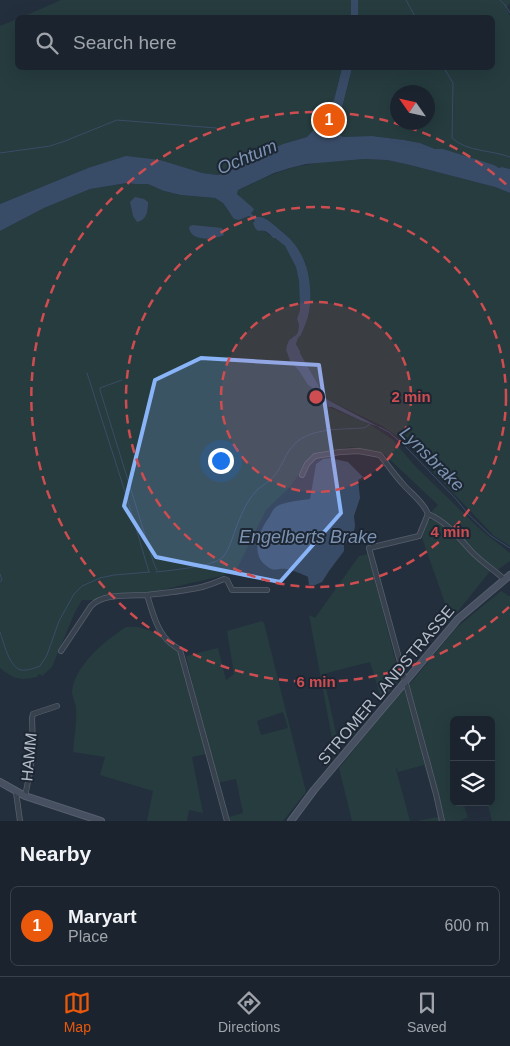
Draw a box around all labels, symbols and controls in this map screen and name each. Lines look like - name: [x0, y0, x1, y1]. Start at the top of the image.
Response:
- search box: [15, 15, 495, 70]
- icon: search: [33, 29, 61, 57]
- text: Search here: [73, 32, 177, 53]
- north arrow: [390, 85, 435, 130]
- pin: 1: [313, 101, 345, 139]
- water label: Ochtum: [214, 135, 280, 179]
- centre of rings: [307, 388, 325, 406]
- text: 2 min: [391, 388, 431, 405]
- water label: Lynsbrake: [396, 423, 468, 495]
- your location: [208, 448, 234, 474]
- text: 4 min: [430, 523, 470, 540]
- water label: Engelberts Brake: [239, 527, 377, 547]
- street label: STROMER LANDSTRASSE: [315, 602, 457, 768]
- text: 6 min: [296, 673, 336, 690]
- map controls: [450, 716, 495, 806]
- button: locate: [450, 716, 495, 761]
- street label: HAMM: [18, 732, 40, 782]
- button: layers: [450, 761, 495, 806]
- text: Nearby: [20, 842, 91, 865]
- text: Maryart: [68, 906, 137, 927]
- text: 1: [33, 917, 41, 934]
- text: 600 m: [445, 917, 489, 934]
- text: Place: [68, 928, 108, 945]
- tab: Map: [63, 989, 91, 1035]
- tab: Directions: [218, 989, 280, 1035]
- tab: Saved: [407, 989, 447, 1035]

